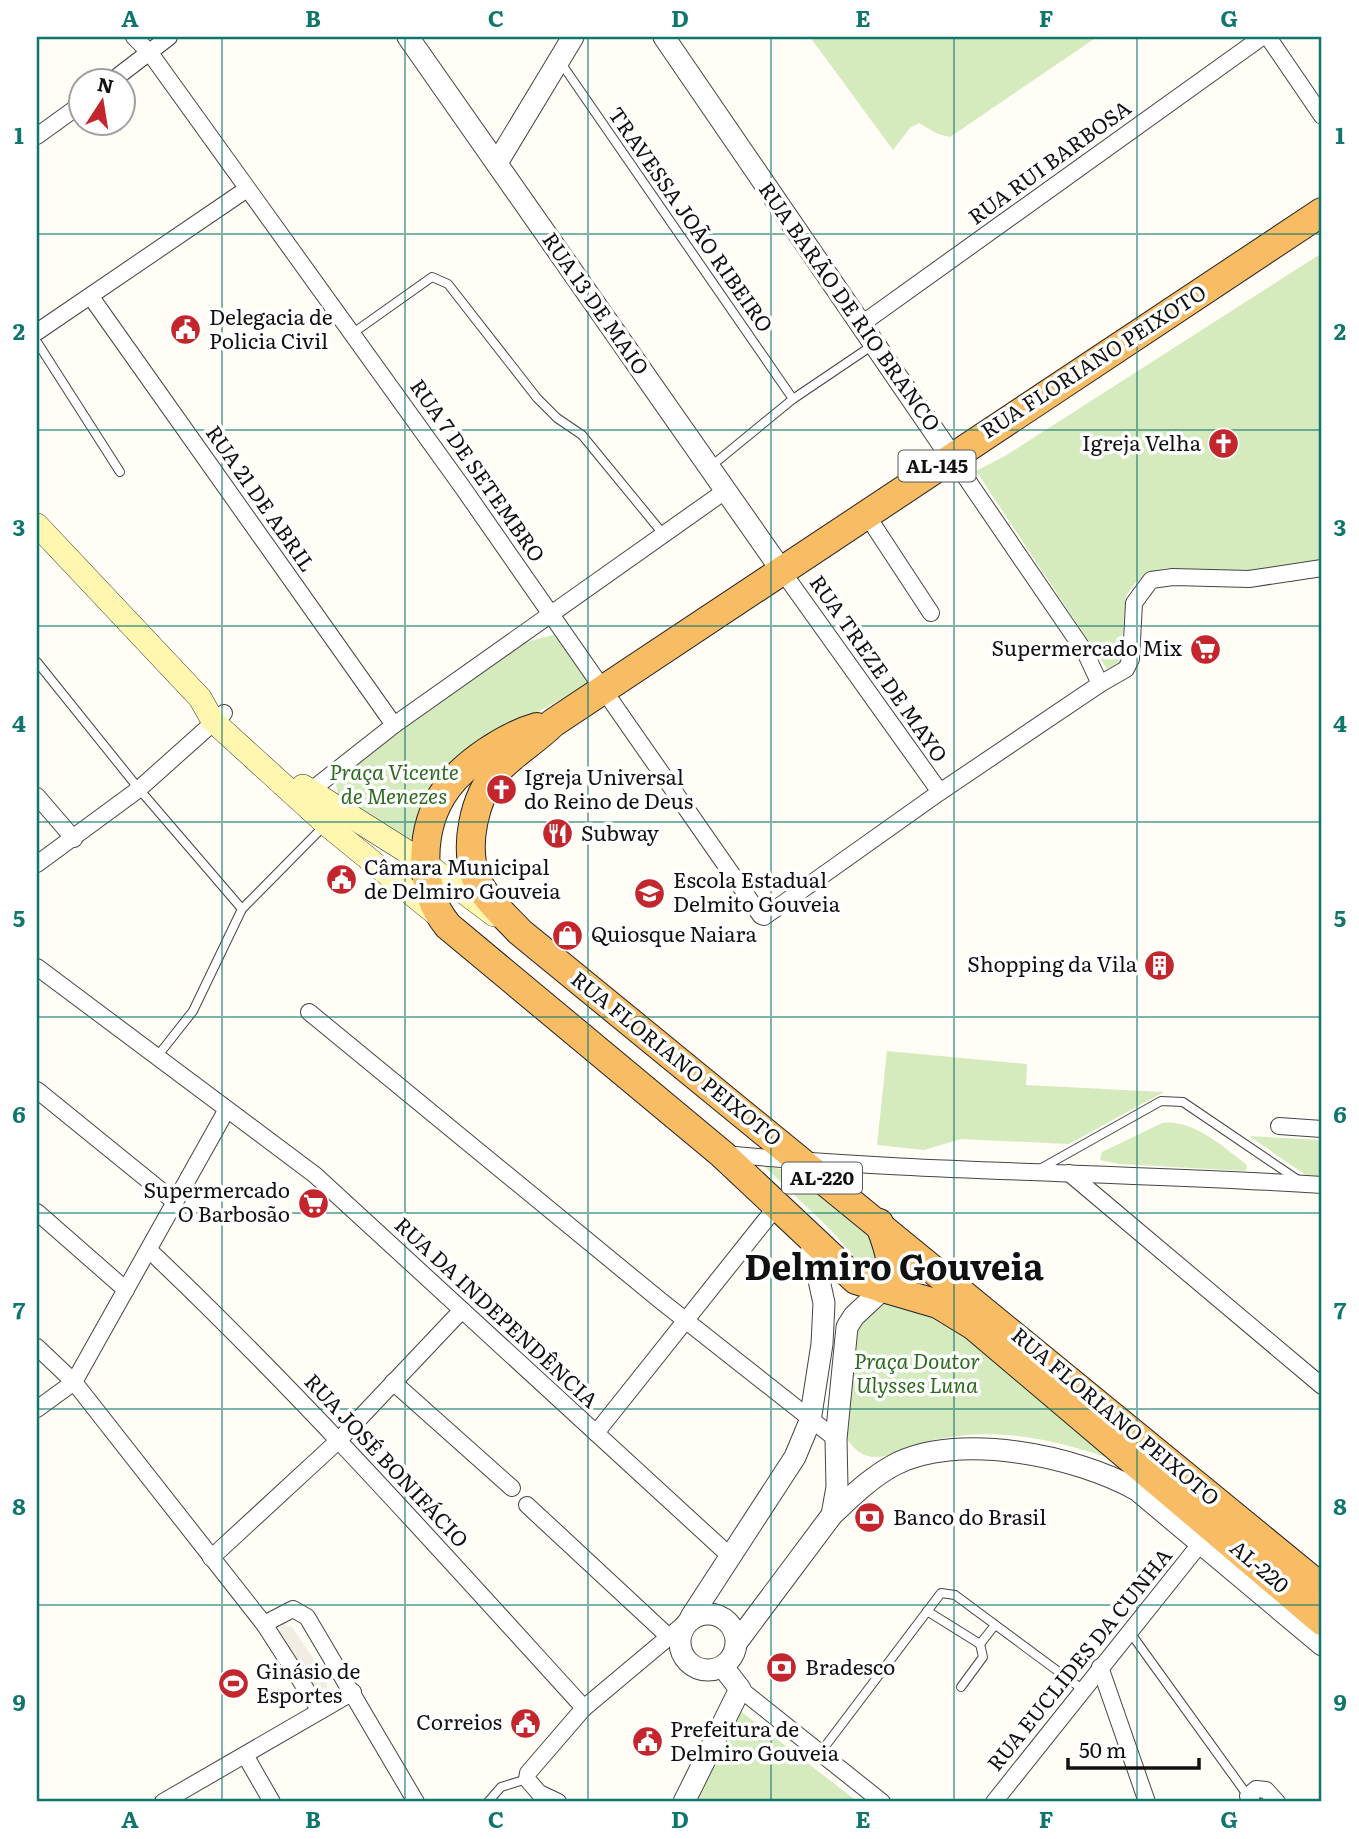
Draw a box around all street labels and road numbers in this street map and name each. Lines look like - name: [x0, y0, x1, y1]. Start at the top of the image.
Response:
- street label: RUA RUI BARBOSA: [961, 91, 1137, 231]
- street label: TRAVESSA JOÃO RIBEIRO: [602, 100, 782, 338]
- street label: RUA BARÃO DE RIO BRANCO: [753, 174, 949, 437]
- street label: RUA 13 DE MAIO: [536, 225, 658, 380]
- street label: RUA FLORIANO PEIXOTO: [974, 275, 1211, 445]
- street label: RUA 7 DE SETEMBRO: [404, 372, 554, 567]
- street label: RUA 21 DE ABRIL: [200, 418, 324, 577]
- road number: AL-145: [898, 450, 976, 481]
- street label: RUA TREZE DE MAYO: [804, 568, 956, 768]
- street label: RUA FLORIANO PEIXOTO: [566, 962, 790, 1152]
- road number: AL-220: [782, 1162, 862, 1194]
- street label: RUA DA INDEPENDÊNCIA: [389, 1208, 607, 1414]
- street label: RUA FLORIANO PEIXOTO: [1006, 1319, 1227, 1512]
- street label: RUA JOSÉ BONIFÁCIO: [299, 1365, 477, 1553]
- street label: AL-220: [1224, 1531, 1297, 1599]
- street label: RUA EUCLIDES DA CUNHA: [978, 1540, 1178, 1777]

